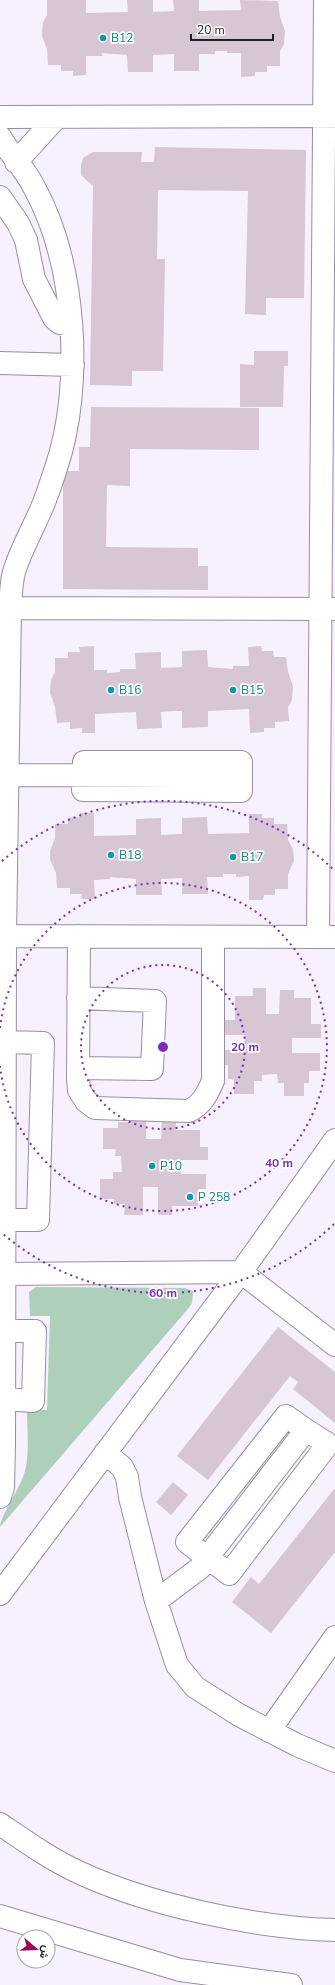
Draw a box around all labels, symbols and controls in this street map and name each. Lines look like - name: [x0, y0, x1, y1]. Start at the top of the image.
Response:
- scale bar: [191, 16, 273, 42]
- text: 20 m: [197, 22, 225, 38]
- place label: B12: [111, 30, 134, 46]
- marker: B12: [98, 33, 108, 43]
- place label: B16: [119, 682, 142, 698]
- place label: B15: [241, 682, 264, 698]
- marker: B16: [106, 685, 116, 695]
- marker: B15: [228, 685, 238, 695]
- place label: B18: [119, 847, 142, 863]
- place label: B17: [241, 849, 264, 865]
- marker: B18: [106, 850, 116, 860]
- marker: B17: [228, 852, 238, 862]
- text: 20 m: [231, 1039, 259, 1055]
- centre of rings: [156, 1040, 170, 1054]
- text: 40 m: [265, 1155, 293, 1171]
- place label: P10: [160, 1158, 182, 1174]
- marker: P10: [147, 1161, 157, 1171]
- place label: P 258: [198, 1189, 230, 1205]
- marker: P 258: [185, 1192, 195, 1202]
- text: 60 m: [149, 1285, 177, 1301]
- north arrow: [16, 1929, 56, 1969]
- text: ش: [36, 1943, 54, 1961]

